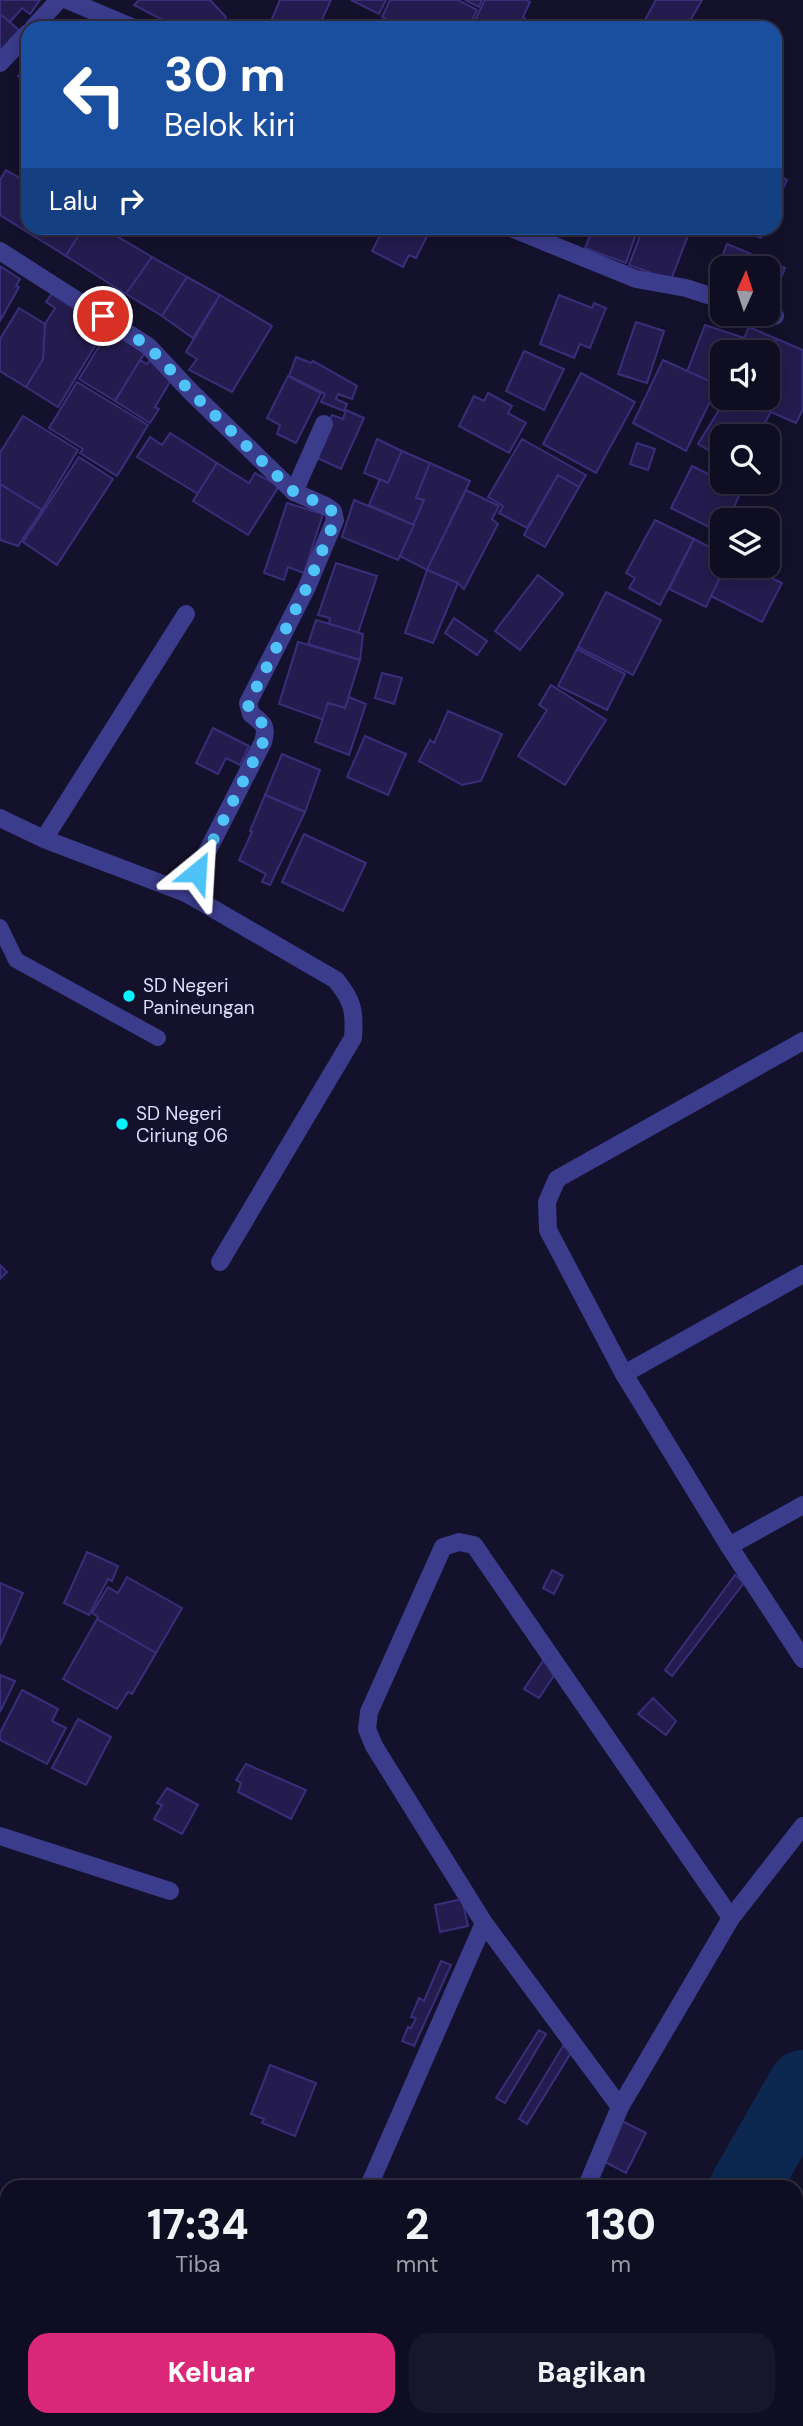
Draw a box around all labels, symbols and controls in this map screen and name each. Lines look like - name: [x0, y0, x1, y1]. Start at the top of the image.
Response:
- text: 30 m: [164, 42, 286, 106]
- icon: left: [49, 49, 140, 140]
- text: Belok kiri: [164, 104, 296, 146]
- icon: right: [112, 182, 150, 220]
- text: Lalu: [49, 184, 98, 218]
- north arrow: [710, 256, 780, 326]
- map controls: [710, 256, 780, 578]
- pin: [73, 286, 133, 346]
- icon: arrive: [84, 297, 122, 335]
- button: sound: [710, 340, 780, 410]
- button: search: [710, 424, 780, 494]
- button: layers: [710, 508, 780, 578]
- position arrow: [160, 835, 234, 909]
- place label: SD Negeri Panineungan: [143, 973, 255, 1020]
- marker: SD Negeri Panineungan: [121, 988, 137, 1004]
- place label: SD Negeri Ciriung 06: [136, 1101, 228, 1148]
- marker: SD Negeri Ciriung 06: [114, 1116, 130, 1132]
- text: 17:34: [147, 2197, 249, 2252]
- text: 2: [405, 2197, 429, 2252]
- text: 130: [585, 2197, 656, 2252]
- text: Tiba: [175, 2249, 221, 2279]
- text: mnt: [396, 2249, 439, 2279]
- text: m: [611, 2249, 631, 2279]
- button: Keluar: [28, 2333, 395, 2413]
- button: Bagikan: [409, 2333, 775, 2413]

